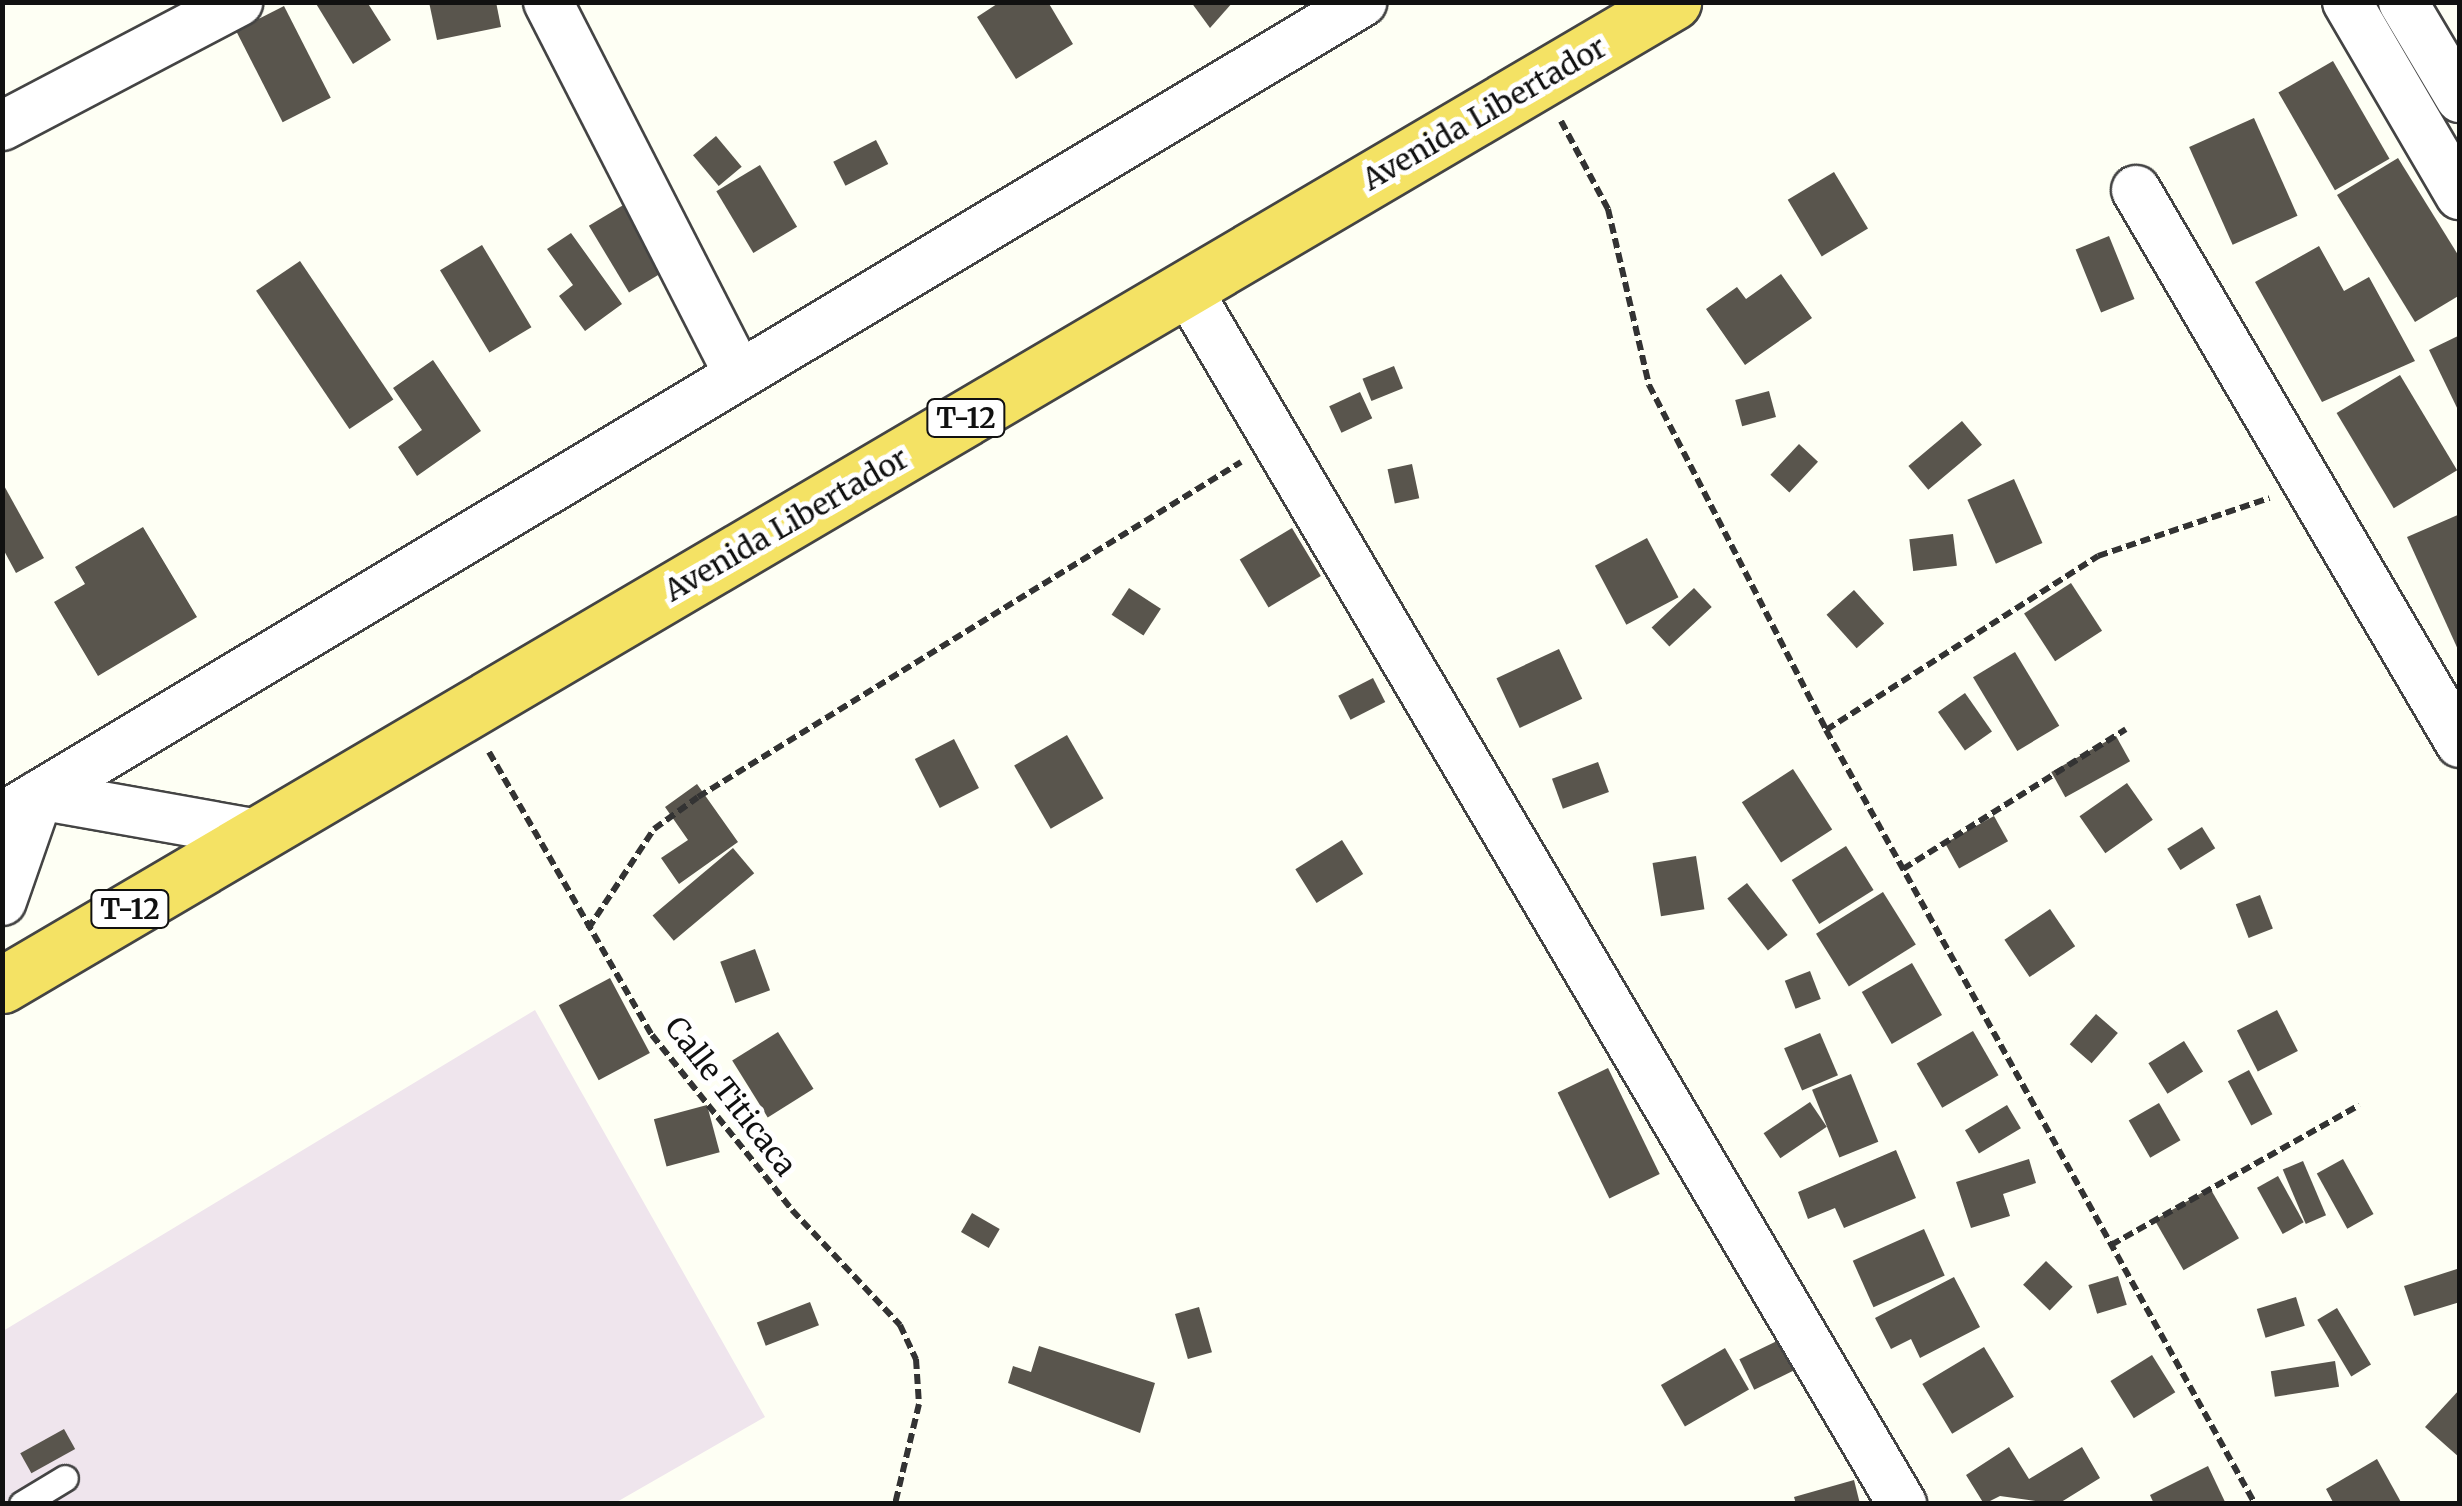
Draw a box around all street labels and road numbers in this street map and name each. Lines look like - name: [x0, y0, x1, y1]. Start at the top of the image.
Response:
- street label: Avenida Libertador: [1356, 29, 1612, 197]
- road number: T-12: [926, 395, 1006, 441]
- street label: Avenida Libertador: [658, 440, 914, 608]
- road number: T-12: [90, 886, 170, 932]
- street label: Calle Titicaca: [658, 1009, 804, 1183]

